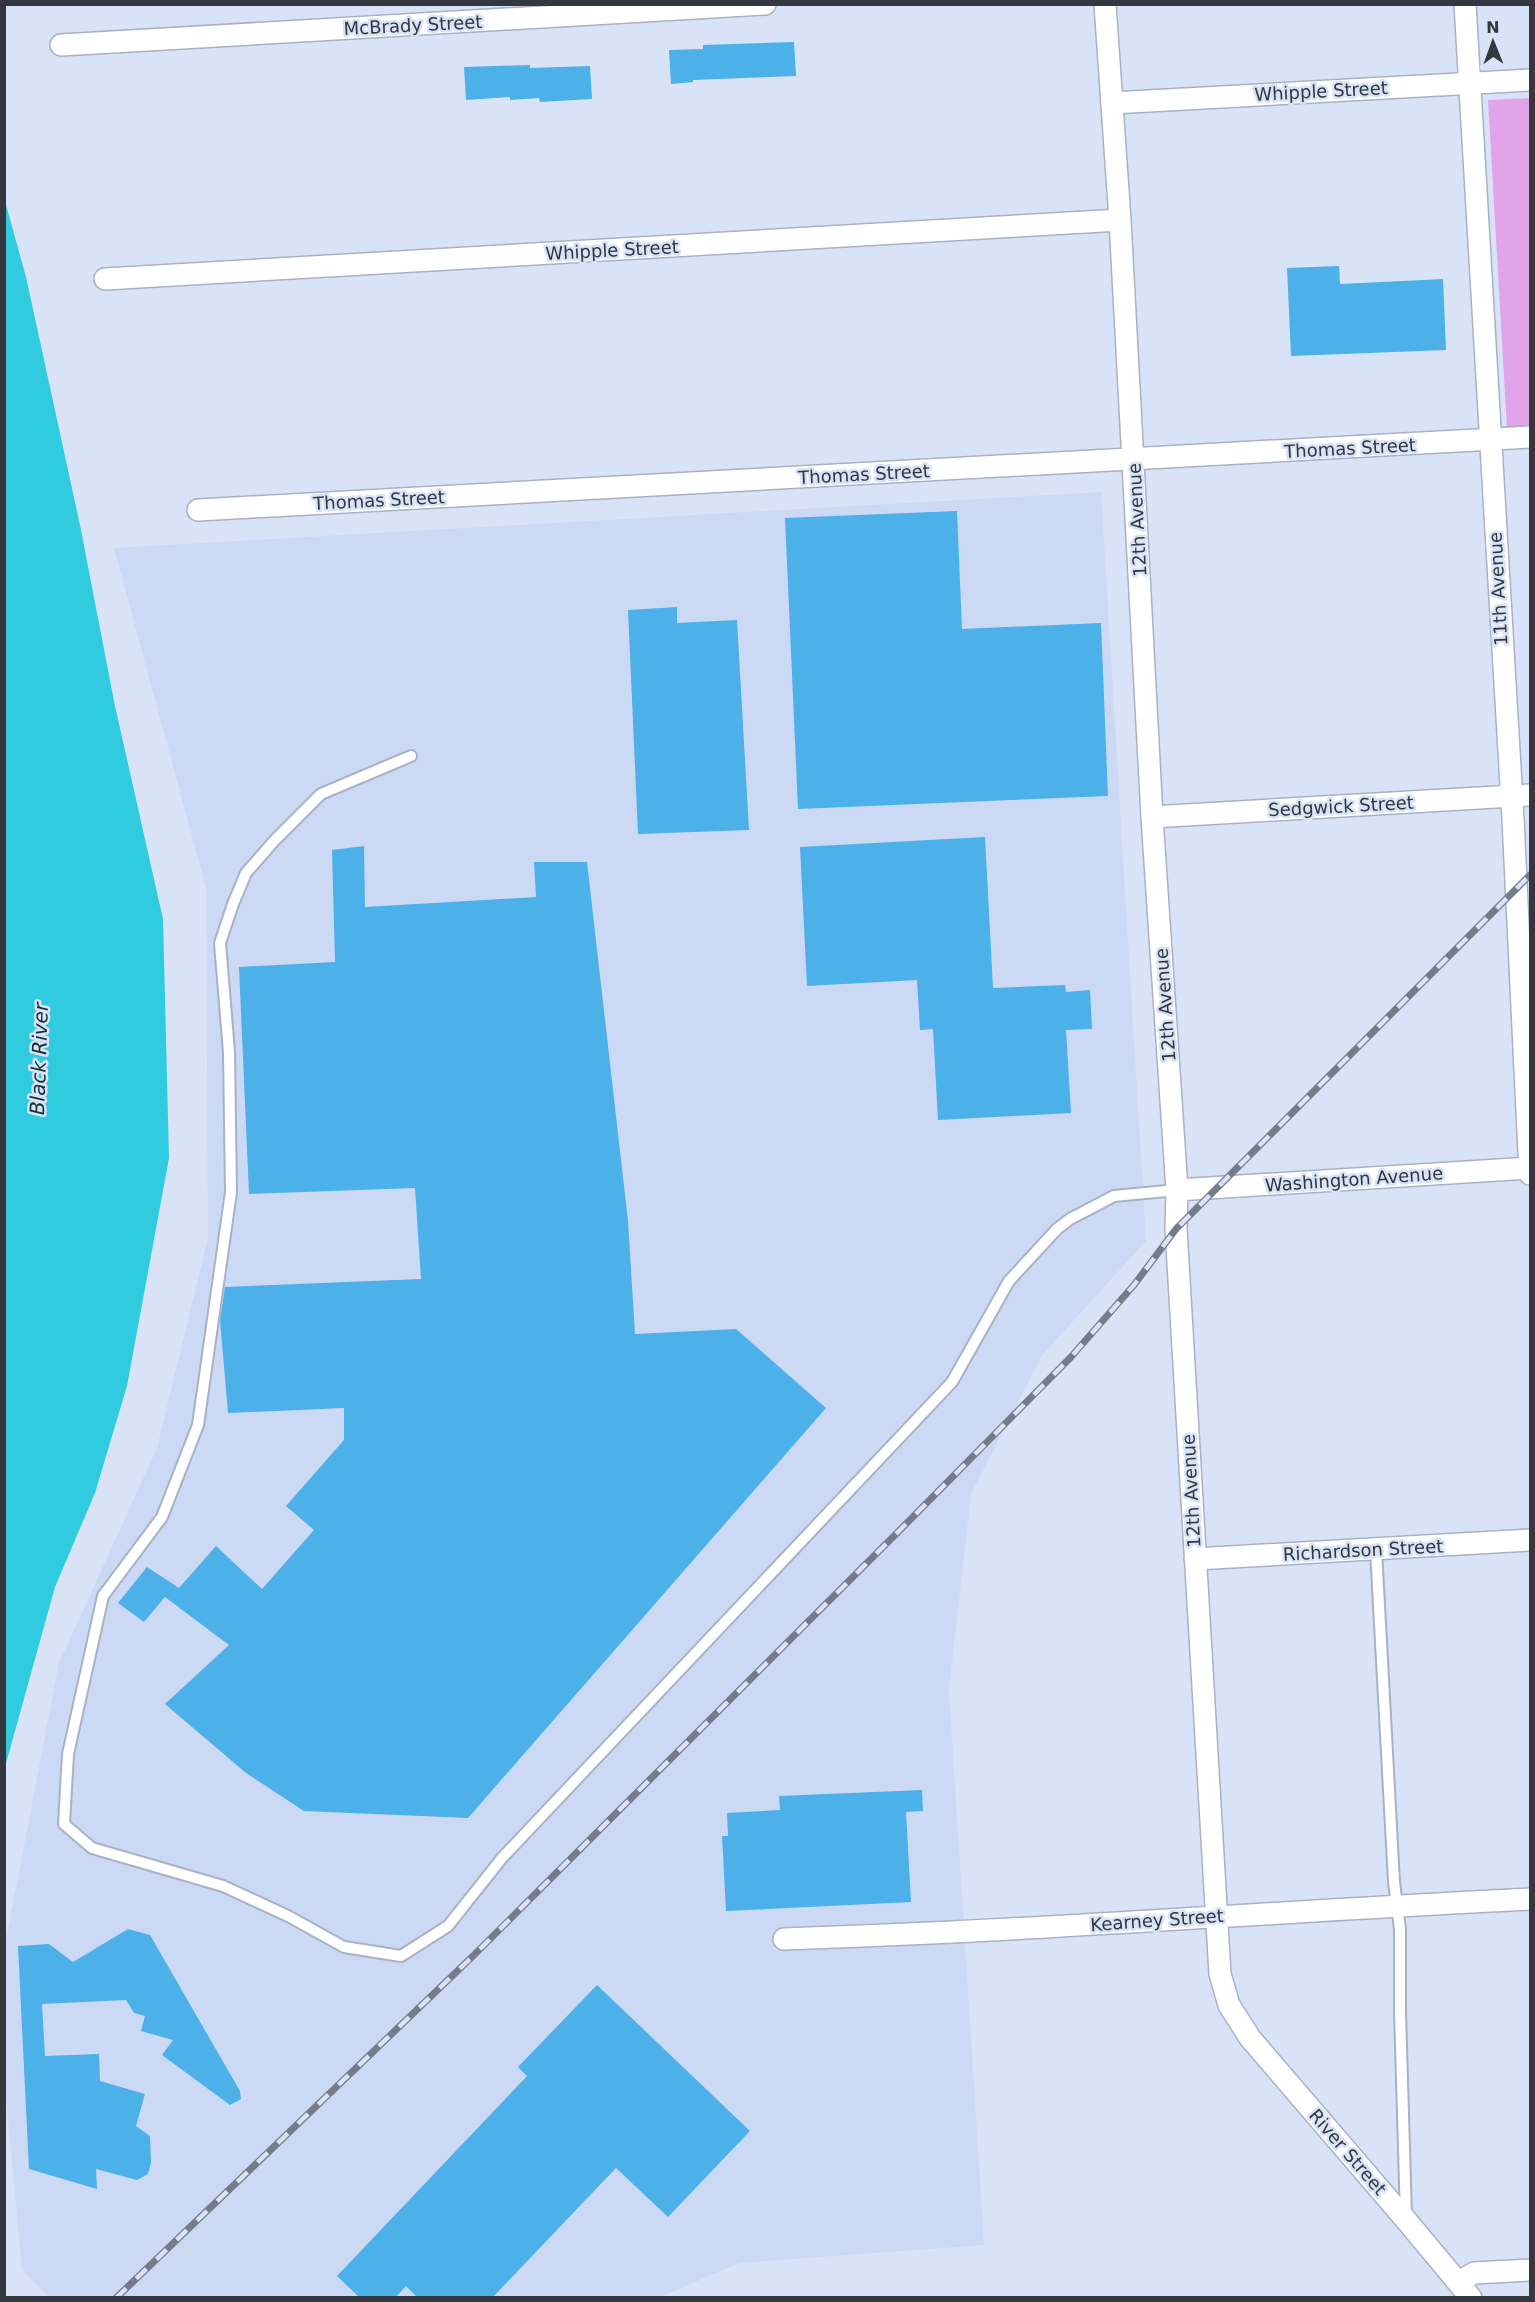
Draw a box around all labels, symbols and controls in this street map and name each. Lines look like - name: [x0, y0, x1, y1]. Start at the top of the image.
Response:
- street label: McBrady Street: [343, 11, 483, 39]
- north arrow: [1463, 12, 1523, 72]
- text: N: [1486, 18, 1500, 37]
- street label: Whipple Street: [1254, 77, 1388, 105]
- street label: Whipple Street: [545, 236, 679, 264]
- street label: Thomas Street: [1283, 434, 1416, 462]
- street label: Thomas Street: [797, 460, 930, 488]
- street label: 12th Avenue: [1124, 463, 1150, 577]
- street label: Thomas Street: [312, 486, 445, 514]
- street label: 11th Avenue: [1485, 532, 1511, 646]
- street label: Sedgwick Street: [1268, 792, 1414, 820]
- street label: 12th Avenue: [1151, 947, 1179, 1063]
- water label: Black River: [25, 1001, 53, 1116]
- street label: Washington Avenue: [1264, 1162, 1444, 1196]
- street label: 12th Avenue: [1178, 1434, 1204, 1548]
- street label: Richardson Street: [1282, 1535, 1444, 1565]
- street label: Kearney Street: [1090, 1905, 1224, 1935]
- street label: River Street: [1305, 2105, 1391, 2199]

